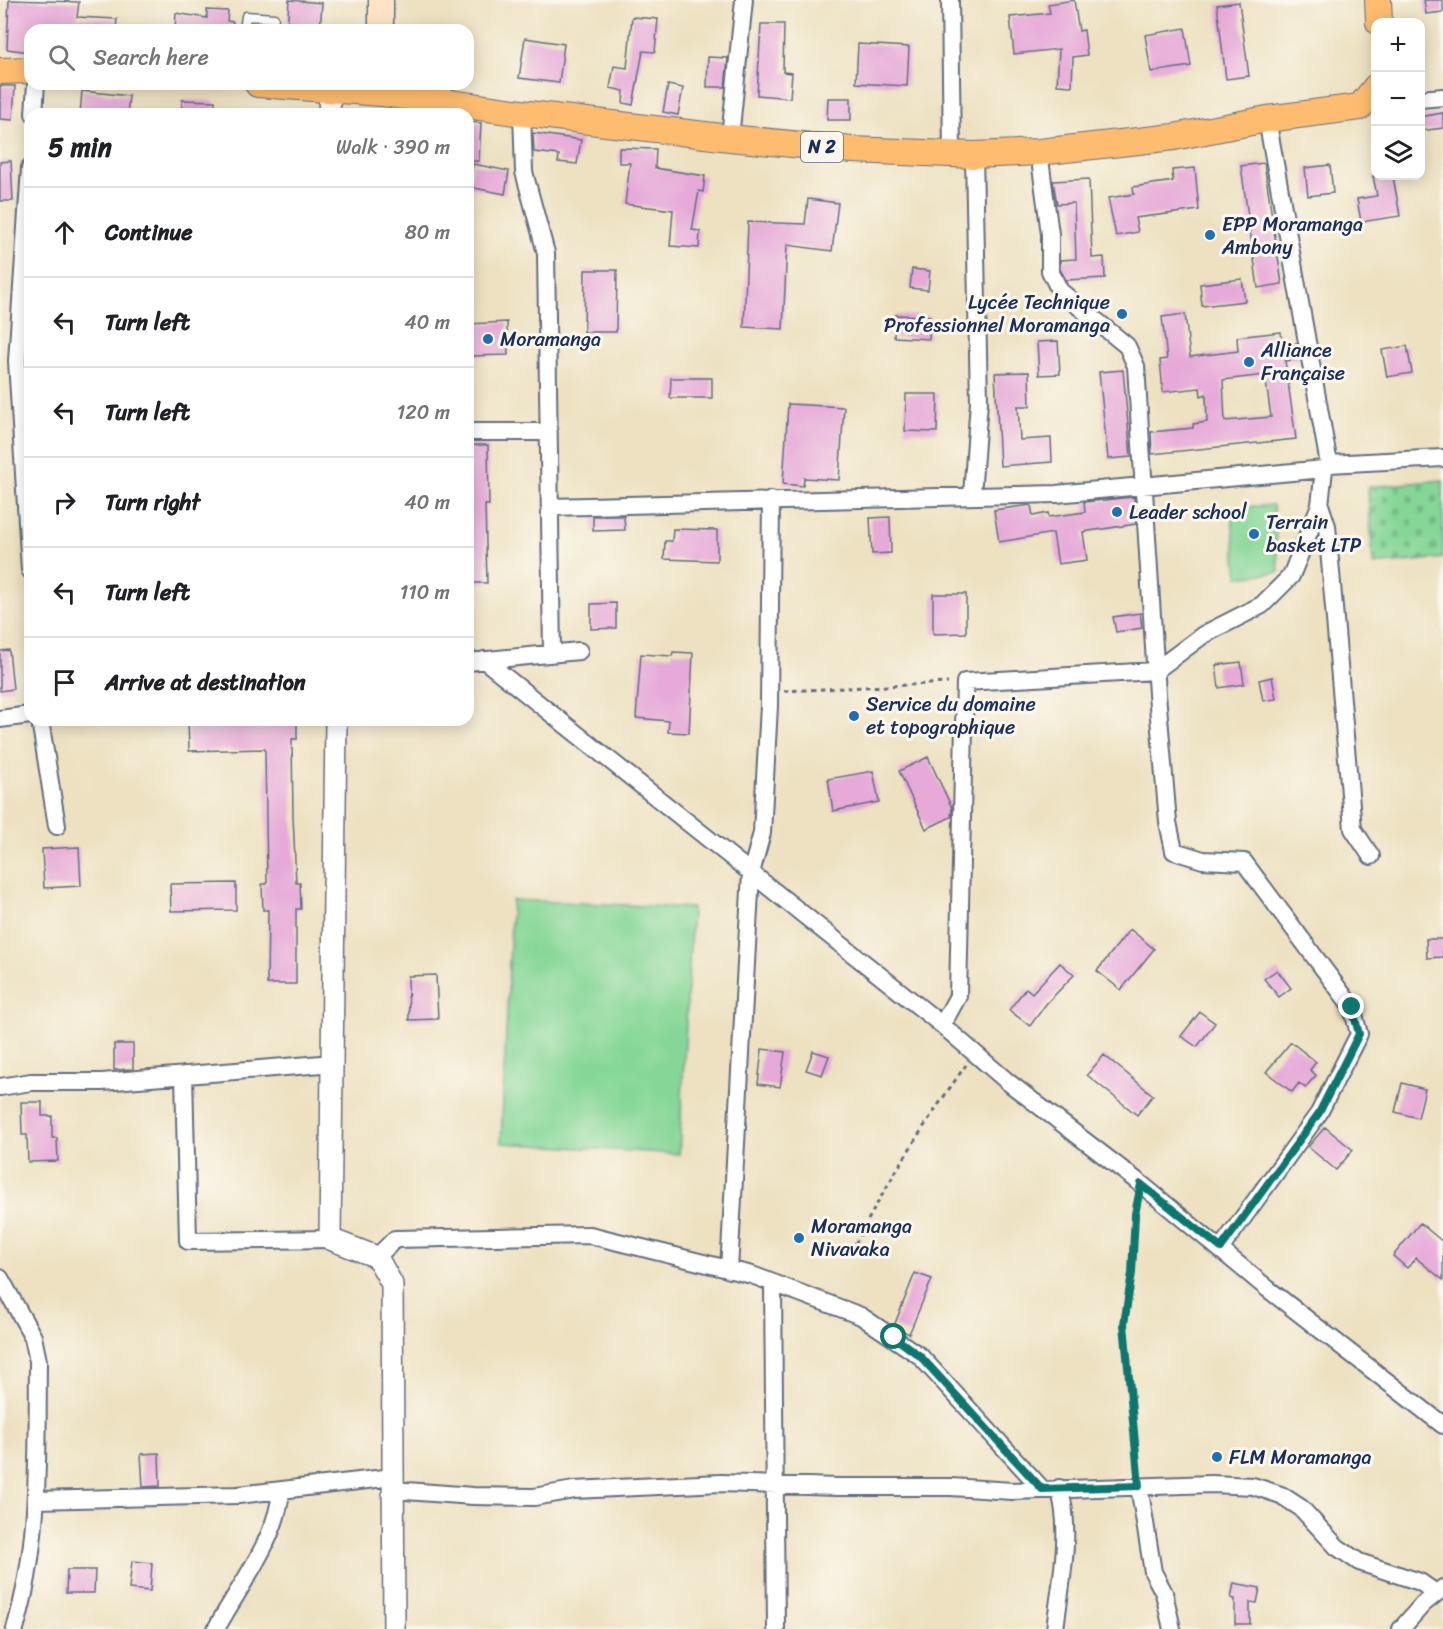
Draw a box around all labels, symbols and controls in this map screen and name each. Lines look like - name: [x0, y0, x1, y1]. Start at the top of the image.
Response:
- map controls: [1371, 18, 1425, 180]
- button: +: [1371, 18, 1425, 72]
- search box: [24, 24, 474, 90]
- text: Search here: [93, 38, 209, 77]
- icon: search: [45, 41, 78, 74]
- button: −: [1371, 72, 1425, 126]
- text: 5 min: [48, 124, 112, 170]
- button: layers: [1371, 126, 1425, 180]
- text: Walk · 390 m: [336, 130, 450, 165]
- road number: N 2: [801, 132, 843, 162]
- place label: EPP Moramanga Ambony: [1221, 207, 1363, 265]
- text: Continue: [105, 213, 193, 252]
- text: 80 m: [405, 215, 450, 250]
- icon: ahead: [48, 216, 81, 249]
- marker: EPP Moramanga Ambony: [1203, 228, 1217, 242]
- place label: Lycée Technique Professionnel Moramanga: [884, 285, 1110, 343]
- text: Turn left: [105, 303, 190, 342]
- text: 40 m: [404, 305, 450, 340]
- icon: left: [48, 306, 81, 339]
- marker: Lycée Technique Professionnel Moramanga: [1115, 307, 1129, 321]
- place label: Moramanga: [500, 322, 601, 357]
- marker: Moramanga: [481, 332, 495, 346]
- place label: Alliance Française: [1260, 333, 1345, 391]
- marker: Alliance Française: [1242, 355, 1256, 369]
- text: Turn left: [105, 393, 190, 432]
- text: 120 m: [397, 395, 450, 430]
- icon: left: [48, 396, 81, 429]
- text: Turn right: [105, 483, 200, 522]
- text: 40 m: [404, 485, 450, 520]
- icon: right: [48, 486, 81, 519]
- place label: Leader school: [1129, 495, 1247, 530]
- marker: Leader school: [1110, 505, 1124, 519]
- place label: Terrain basket LTP: [1266, 505, 1362, 563]
- marker: Terrain basket LTP: [1247, 527, 1261, 541]
- text: Turn left: [105, 573, 190, 612]
- text: 110 m: [400, 575, 450, 610]
- icon: left: [48, 576, 81, 609]
- text: Arrive at destination: [105, 663, 306, 702]
- icon: arrive: [48, 666, 81, 699]
- place label: Service du domaine et topographique: [866, 687, 1036, 745]
- marker: Service du domaine et topographique: [847, 709, 861, 723]
- route end: [1338, 993, 1364, 1019]
- place label: Moramanga Nivavaka: [811, 1209, 912, 1267]
- marker: Moramanga Nivavaka: [792, 1231, 806, 1245]
- route start: [880, 1323, 906, 1349]
- place label: FLM Moramanga: [1229, 1440, 1372, 1475]
- marker: FLM Moramanga: [1210, 1450, 1224, 1464]

